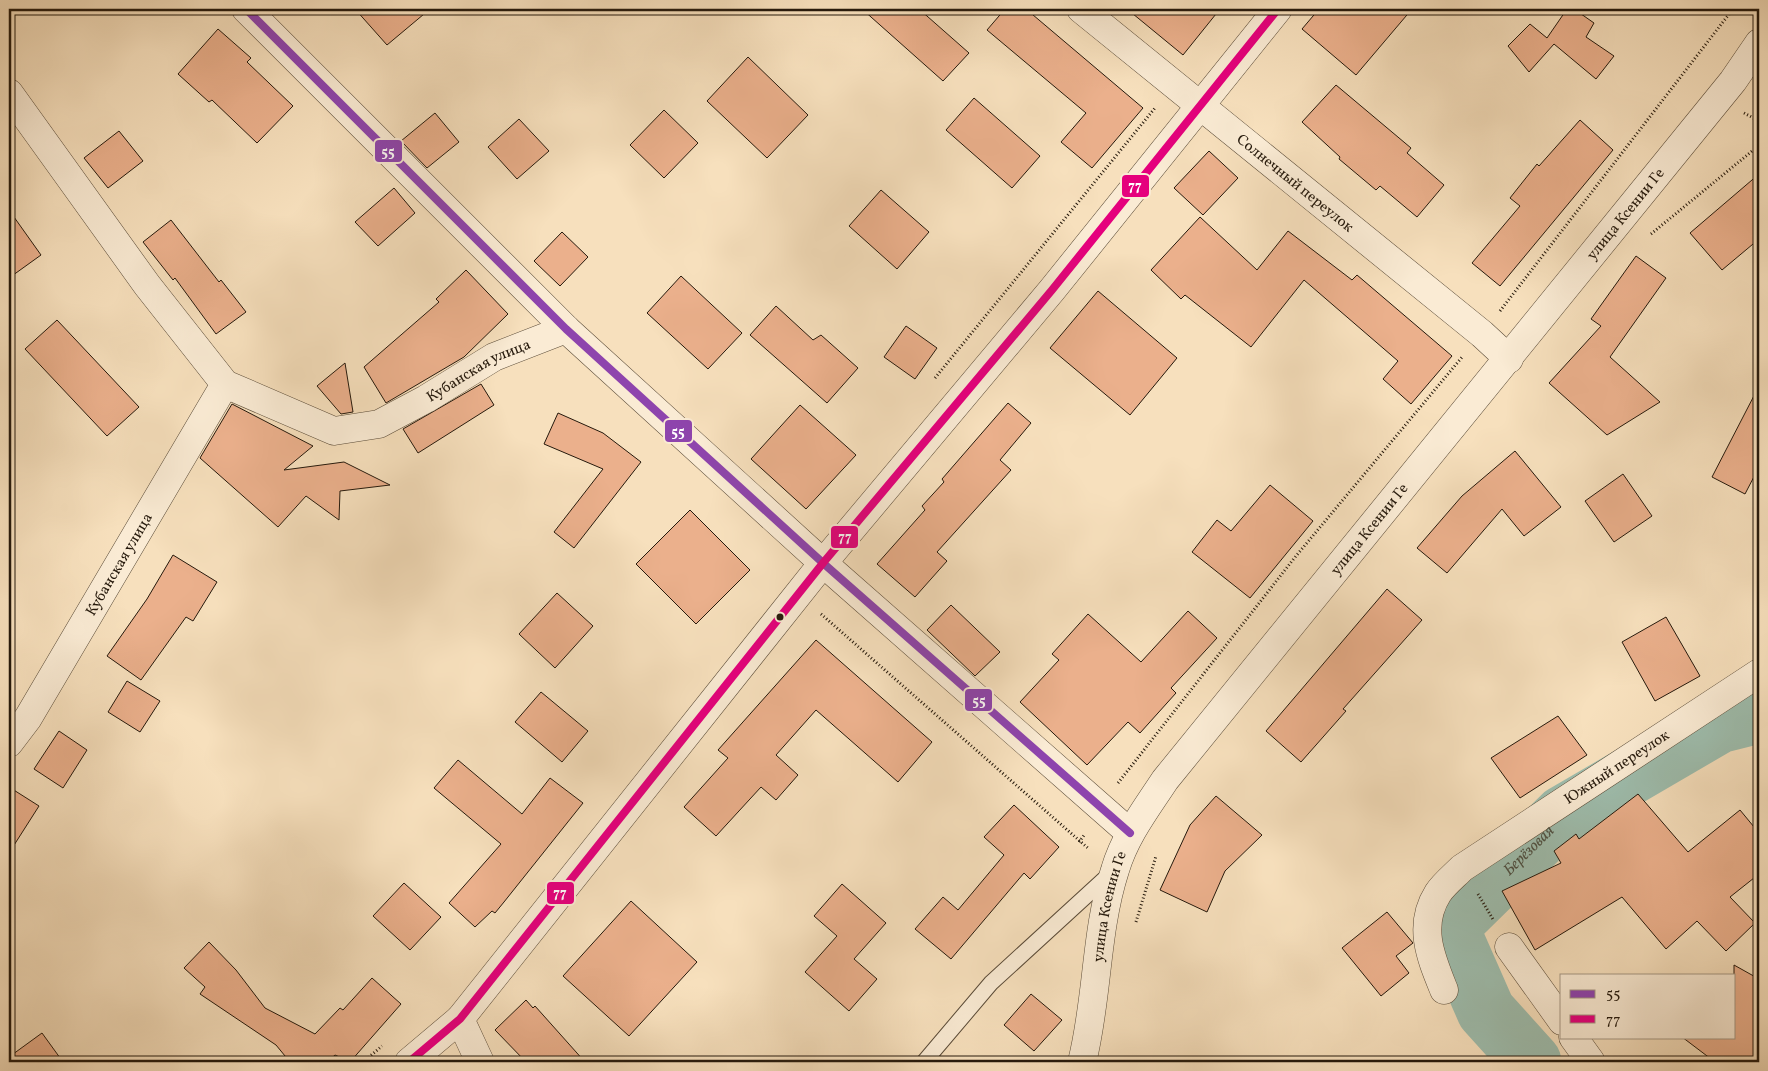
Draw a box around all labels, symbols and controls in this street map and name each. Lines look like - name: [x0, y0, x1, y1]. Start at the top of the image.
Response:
- street label: Солнечный переулок: [1231, 130, 1358, 238]
- line badge: 55: [374, 139, 403, 163]
- text: 55: [381, 143, 395, 162]
- street label: улица Ксении Ге: [1582, 164, 1670, 265]
- line badge: 77: [1121, 174, 1150, 198]
- text: 77: [1128, 178, 1142, 197]
- street label: Кубанская улица: [423, 335, 534, 408]
- line badge: 55: [664, 419, 693, 443]
- text: 55: [671, 423, 685, 442]
- street label: улица Ксении Ге: [1326, 479, 1414, 580]
- street label: Кубанская улица: [81, 510, 159, 620]
- line badge: 77: [830, 525, 859, 549]
- text: 77: [838, 529, 852, 548]
- unlabelled marker: [775, 612, 785, 622]
- line badge: 55: [964, 688, 993, 712]
- text: 55: [972, 692, 986, 711]
- street label: Южный переулок: [1560, 726, 1674, 810]
- water label: Берёзовая: [1499, 821, 1560, 881]
- street label: улица Ксении Ге: [1088, 848, 1133, 963]
- line badge: 77: [546, 881, 575, 905]
- text: 77: [553, 885, 567, 904]
- legend: [1560, 974, 1736, 1038]
- text: 55: [1606, 984, 1620, 1005]
- text: 77: [1606, 1010, 1621, 1031]

